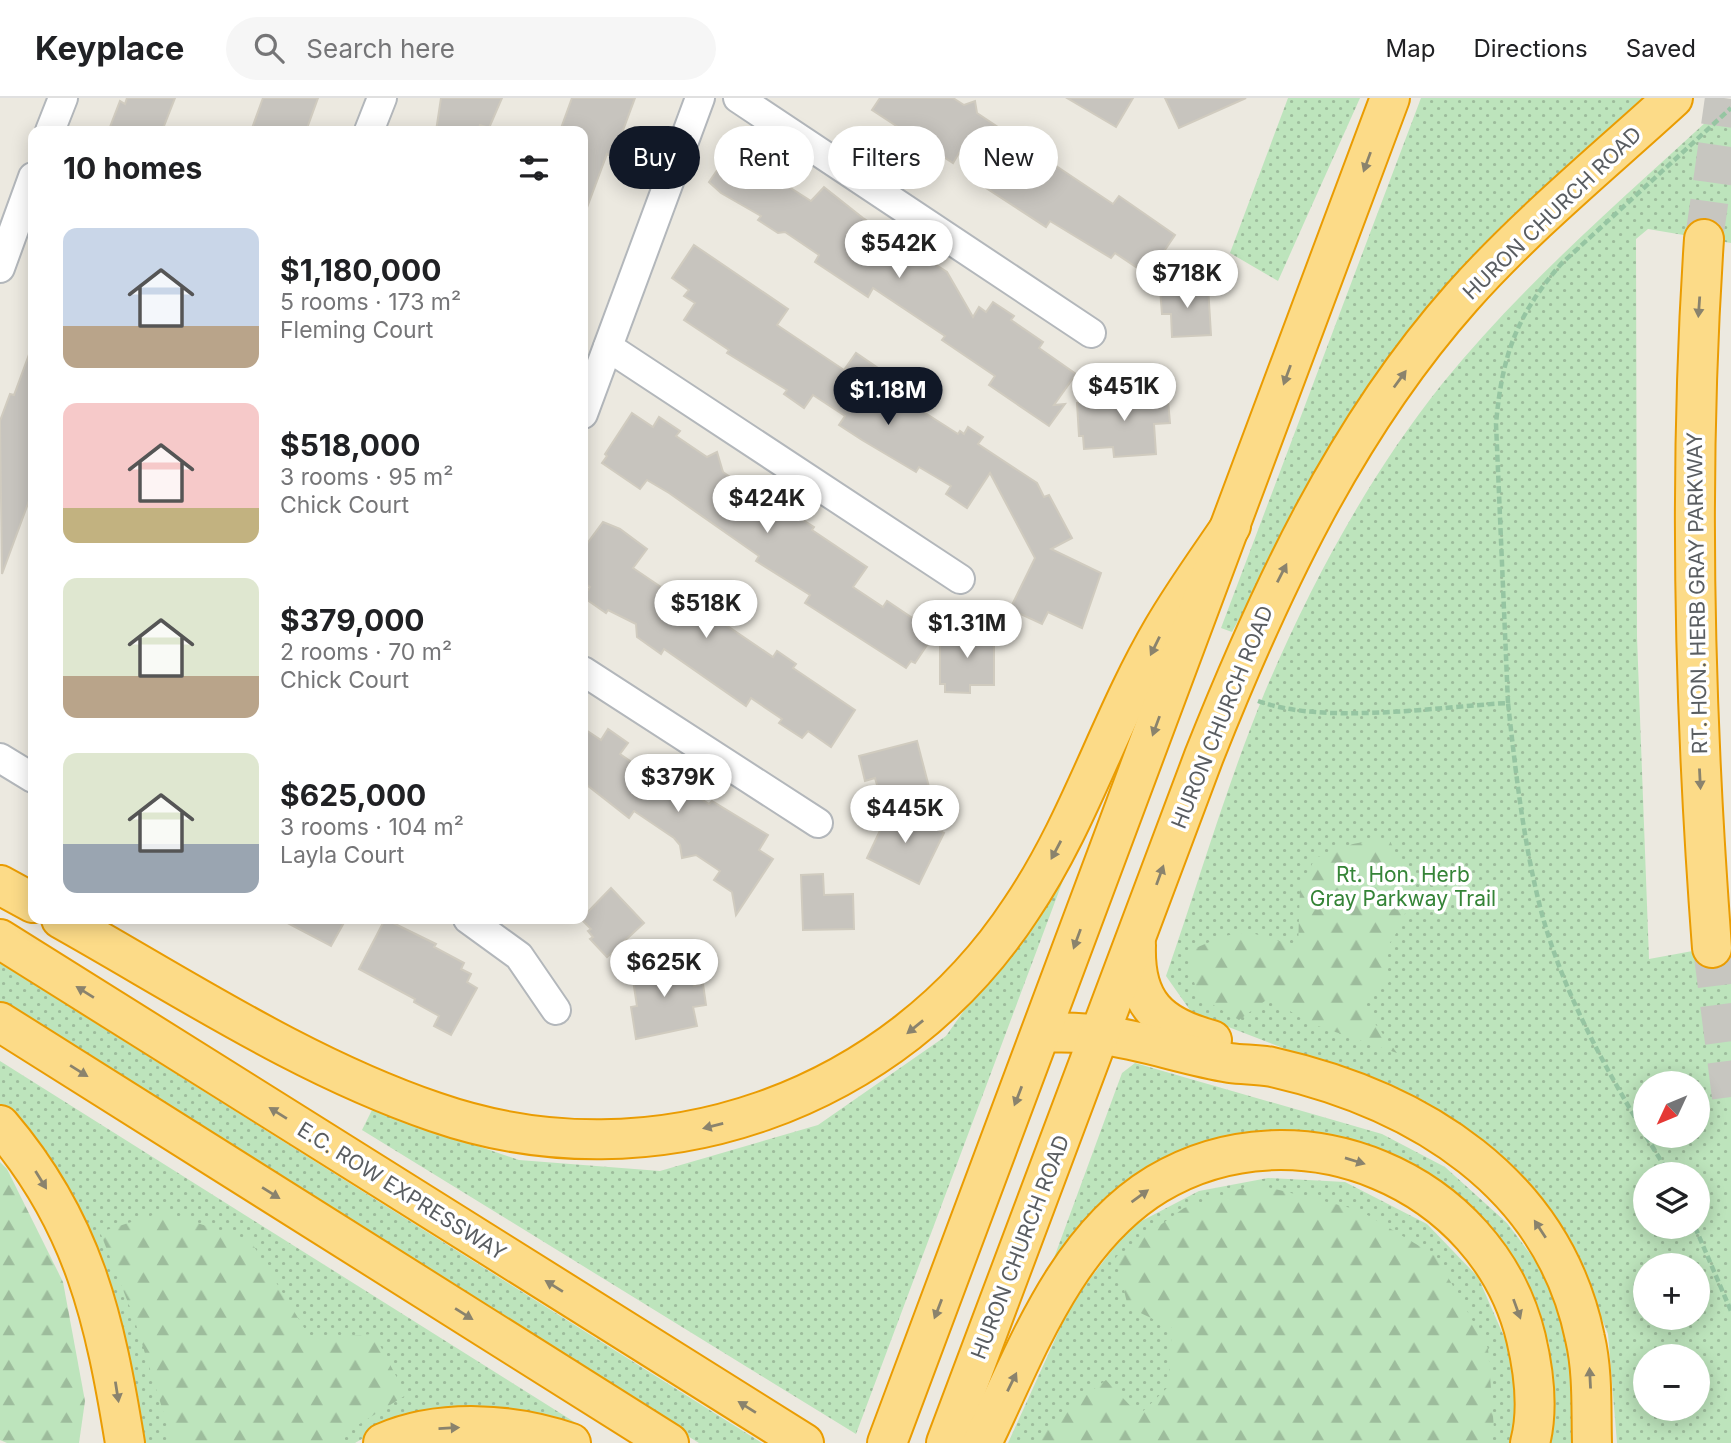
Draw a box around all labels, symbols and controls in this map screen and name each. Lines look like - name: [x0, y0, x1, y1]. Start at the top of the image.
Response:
- search box: [226, 17, 716, 80]
- text: Keyplace: [35, 28, 184, 68]
- icon: search: [250, 29, 288, 67]
- text: Search here: [306, 33, 455, 64]
- text: Map: [1386, 34, 1435, 63]
- text: Directions: [1473, 34, 1588, 63]
- text: Saved: [1626, 34, 1696, 63]
- street label: HURON CHURCH ROAD: [1458, 121, 1646, 305]
- chip: Buy: [609, 126, 700, 189]
- chip: Rent: [714, 126, 814, 189]
- chip: Filters: [828, 126, 945, 189]
- chip: New: [959, 126, 1058, 189]
- icon: filters: [515, 149, 553, 187]
- text: 10 homes: [63, 150, 202, 186]
- one-way arrow: [1361, 151, 1372, 172]
- pin: $542K: [850, 220, 948, 280]
- text: $542K: [861, 229, 937, 257]
- pin: $718K: [1138, 250, 1236, 310]
- text: $1,180,000: [280, 252, 442, 288]
- icon: home: [119, 256, 203, 340]
- text: $718K: [1152, 259, 1222, 287]
- text: 5 rooms · 173 m²: [280, 288, 461, 316]
- one-way arrow: [1693, 296, 1704, 318]
- text: Fleming Court: [280, 316, 433, 344]
- pin: $451K: [1075, 364, 1173, 423]
- one-way arrow: [1281, 365, 1292, 386]
- pin: $1.18M: [831, 368, 945, 427]
- one-way arrow: [1393, 370, 1407, 388]
- text: $451K: [1088, 372, 1160, 400]
- text: $1.18M: [850, 376, 926, 404]
- text: $518,000: [280, 427, 420, 463]
- icon: home: [119, 431, 203, 515]
- street label: RT. HON. HERB GRAY PARKWAY: [1682, 432, 1712, 754]
- text: 3 rooms · 95 m²: [280, 463, 453, 491]
- pin: $424K: [718, 476, 816, 535]
- text: $424K: [729, 484, 805, 512]
- text: Chick Court: [280, 491, 409, 519]
- one-way arrow: [1276, 563, 1287, 583]
- pin: $518K: [657, 580, 755, 640]
- text: $518K: [670, 589, 742, 617]
- pin: $1.31M: [910, 601, 1024, 660]
- text: $379,000: [280, 602, 425, 638]
- street label: HURON CHURCH ROAD: [1166, 602, 1278, 832]
- icon: home: [119, 606, 203, 690]
- text: $1.31M: [928, 609, 1006, 637]
- one-way arrow: [1149, 636, 1160, 656]
- text: 2 rooms · 70 m²: [280, 638, 452, 666]
- text: Chick Court: [280, 666, 409, 694]
- one-way arrow: [1151, 716, 1162, 737]
- pin: $379K: [629, 754, 727, 814]
- text: $379K: [641, 763, 715, 791]
- one-way arrow: [1695, 768, 1706, 790]
- text: $625,000: [280, 777, 426, 813]
- icon: home: [119, 781, 203, 865]
- pin: $445K: [856, 786, 954, 845]
- text: $445K: [866, 794, 944, 822]
- text: 3 rooms · 104 m²: [280, 813, 464, 841]
- text: Layla Court: [280, 841, 404, 869]
- one-way arrow: [1050, 841, 1062, 861]
- park label: Rt. Hon. Herb Gray Parkway Trail: [1310, 862, 1496, 911]
- one-way arrow: [1155, 864, 1166, 885]
- one-way arrow: [1071, 929, 1082, 950]
- pin: $625K: [615, 940, 713, 999]
- text: $625K: [626, 948, 702, 976]
- one-way arrow: [76, 986, 95, 999]
- one-way arrow: [907, 1019, 924, 1034]
- one-way arrow: [69, 1065, 88, 1078]
- north arrow: [1633, 1071, 1710, 1148]
- map controls: [1633, 1071, 1710, 1421]
- one-way arrow: [1013, 1086, 1024, 1107]
- one-way arrow: [268, 1107, 288, 1120]
- street label: E.C. ROW EXPRESSWAY: [293, 1116, 511, 1266]
- one-way arrow: [702, 1121, 724, 1132]
- street label: HURON CHURCH ROAD: [966, 1131, 1074, 1363]
- one-way arrow: [1345, 1156, 1366, 1166]
- button: layers: [1633, 1162, 1710, 1239]
- one-way arrow: [34, 1170, 47, 1190]
- one-way arrow: [261, 1186, 281, 1199]
- one-way arrow: [1131, 1189, 1149, 1203]
- one-way arrow: [1534, 1220, 1547, 1239]
- button: +: [1633, 1253, 1710, 1330]
- one-way arrow: [544, 1279, 563, 1292]
- one-way arrow: [1512, 1298, 1523, 1319]
- one-way arrow: [932, 1299, 943, 1320]
- one-way arrow: [454, 1307, 473, 1320]
- button: −: [1633, 1344, 1710, 1421]
- one-way arrow: [1585, 1366, 1596, 1388]
- one-way arrow: [1006, 1371, 1017, 1392]
- one-way arrow: [112, 1381, 123, 1403]
- one-way arrow: [737, 1400, 756, 1413]
- one-way arrow: [439, 1423, 461, 1434]

